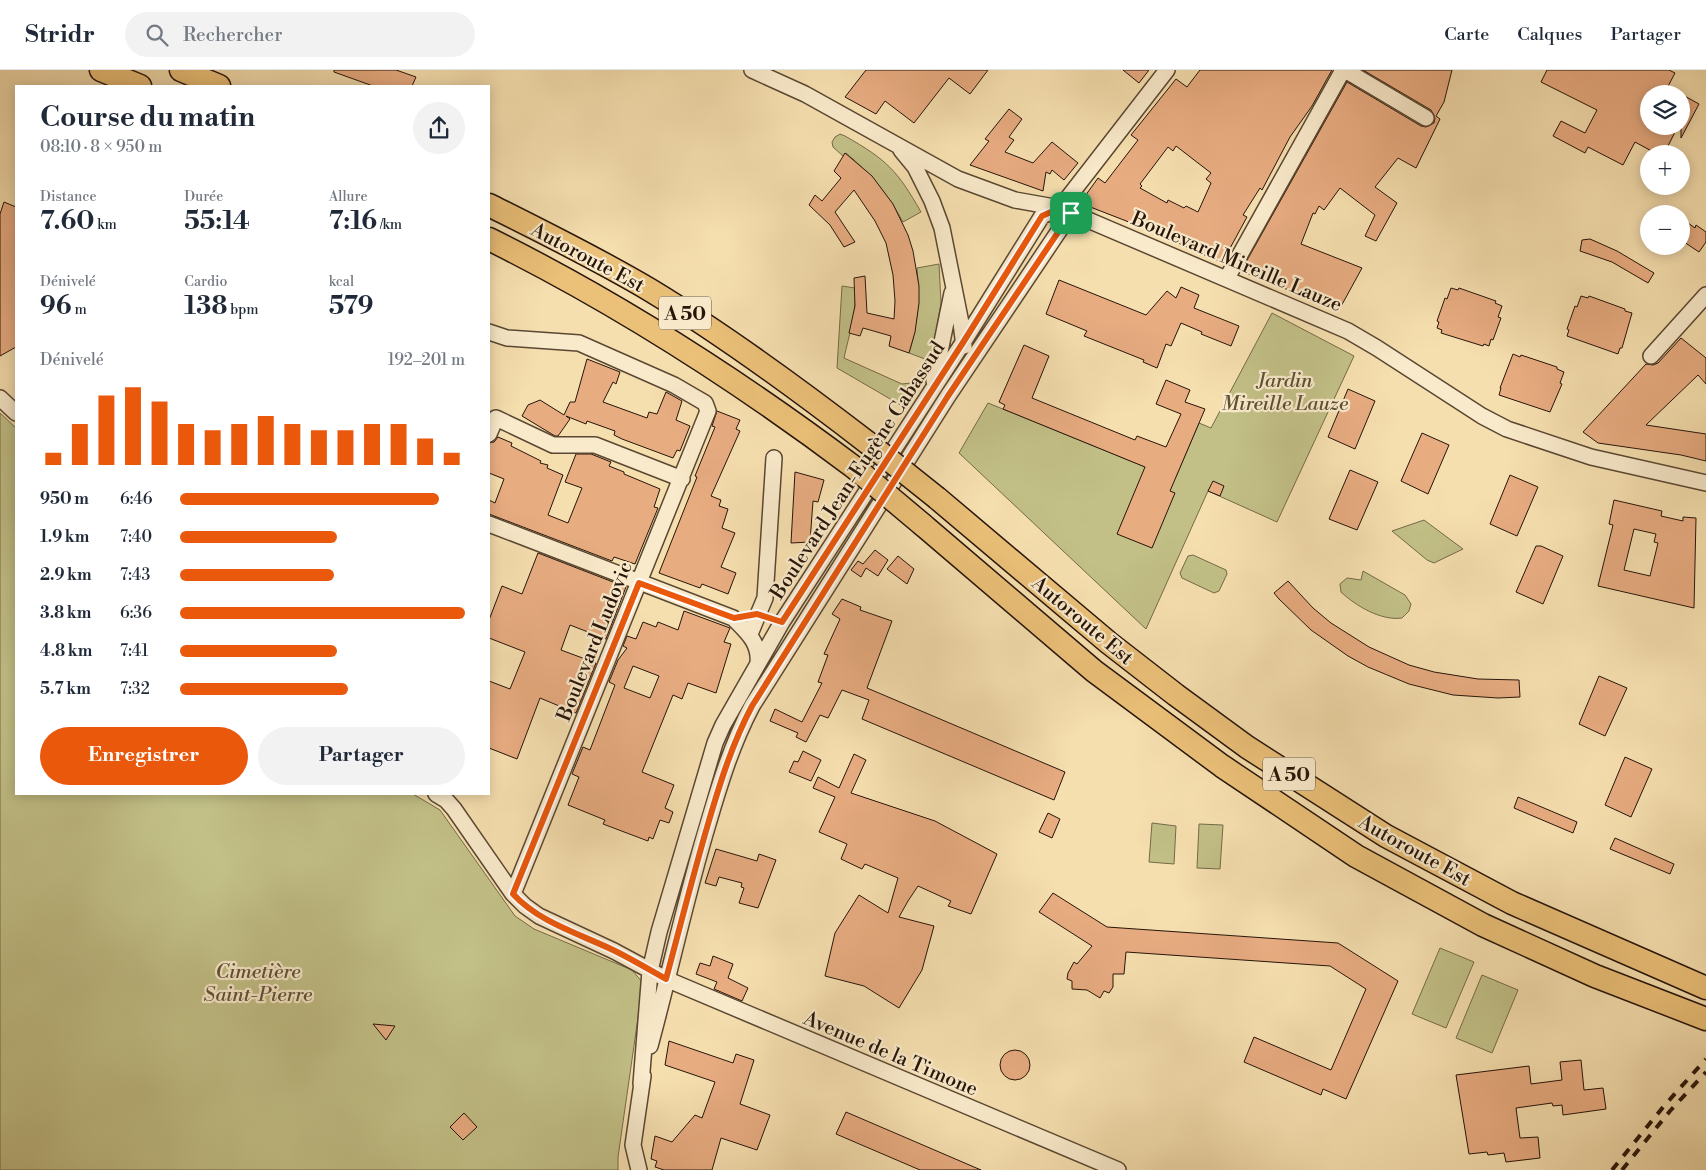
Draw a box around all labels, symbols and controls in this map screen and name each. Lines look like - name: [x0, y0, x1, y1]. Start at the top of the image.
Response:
- search box: [125, 12, 475, 57]
- text: Stridr: [25, 20, 95, 50]
- icon: search: [143, 21, 171, 49]
- text: Rechercher: [183, 23, 282, 47]
- text: Carte: [1444, 23, 1489, 46]
- text: Calques: [1517, 23, 1582, 46]
- text: Partager: [1610, 23, 1681, 46]
- map controls: [1640, 85, 1690, 255]
- button: layers: [1640, 85, 1690, 135]
- text: Course du matin: [40, 100, 255, 135]
- button: share: [413, 102, 465, 154]
- text: 08:10 · 8 × 950 m: [40, 137, 162, 157]
- button: +: [1640, 145, 1690, 195]
- text: Distance: [40, 188, 97, 206]
- text: Durée: [184, 188, 223, 206]
- text: Allure: [329, 188, 368, 206]
- pin: [1050, 192, 1092, 234]
- icon: arrive: [1057, 199, 1085, 227]
- button: −: [1640, 205, 1690, 255]
- text: 7.60: [40, 206, 94, 237]
- text: 55:14: [184, 206, 250, 237]
- text: 7:16: [329, 206, 377, 237]
- street label: Boulevard Mireille Lauze: [1126, 206, 1346, 318]
- text: km: [94, 216, 117, 234]
- text: /km: [377, 216, 402, 234]
- street label: Autoroute Est: [525, 217, 648, 299]
- text: Dénivelé: [40, 273, 96, 291]
- text: Cardio: [184, 273, 227, 291]
- text: kcal: [329, 273, 354, 291]
- text: 96: [40, 291, 72, 322]
- text: 138: [184, 291, 227, 322]
- text: 579: [329, 291, 373, 322]
- road number: A 50: [659, 297, 711, 330]
- text: m: [72, 301, 87, 319]
- text: bpm: [227, 301, 259, 319]
- street label: Boulevard Jean-Eugène Cabassud: [765, 337, 951, 605]
- text: Dénivelé: [40, 350, 104, 370]
- text: 192–201 m: [388, 350, 465, 370]
- park label: Jardin Mireille Lauze: [1222, 369, 1349, 417]
- text: 950 m: [40, 489, 89, 509]
- text: 6:46: [120, 489, 153, 509]
- text: 1.9 km: [40, 527, 89, 547]
- text: 7:40: [120, 527, 152, 547]
- street label: Boulevard Ludovic: [552, 558, 639, 726]
- text: 2.9 km: [40, 565, 91, 585]
- text: 7:43: [120, 565, 150, 585]
- street label: Autoroute Est: [1025, 571, 1138, 671]
- text: 3.8 km: [40, 603, 91, 623]
- text: 6:36: [120, 603, 152, 623]
- text: 4.8 km: [40, 641, 92, 661]
- text: 7:41: [120, 641, 148, 661]
- text: 5.7 km: [40, 679, 91, 699]
- text: 7:32: [120, 679, 150, 699]
- button: Enregistrer: [40, 727, 248, 785]
- button: Partager: [258, 727, 465, 785]
- road number: A 50: [1263, 758, 1315, 791]
- street label: Autoroute Est: [1353, 810, 1475, 893]
- park label: Cimetière Saint-Pierre: [204, 960, 313, 1008]
- street label: Avenue de la Timone: [798, 1006, 981, 1102]

